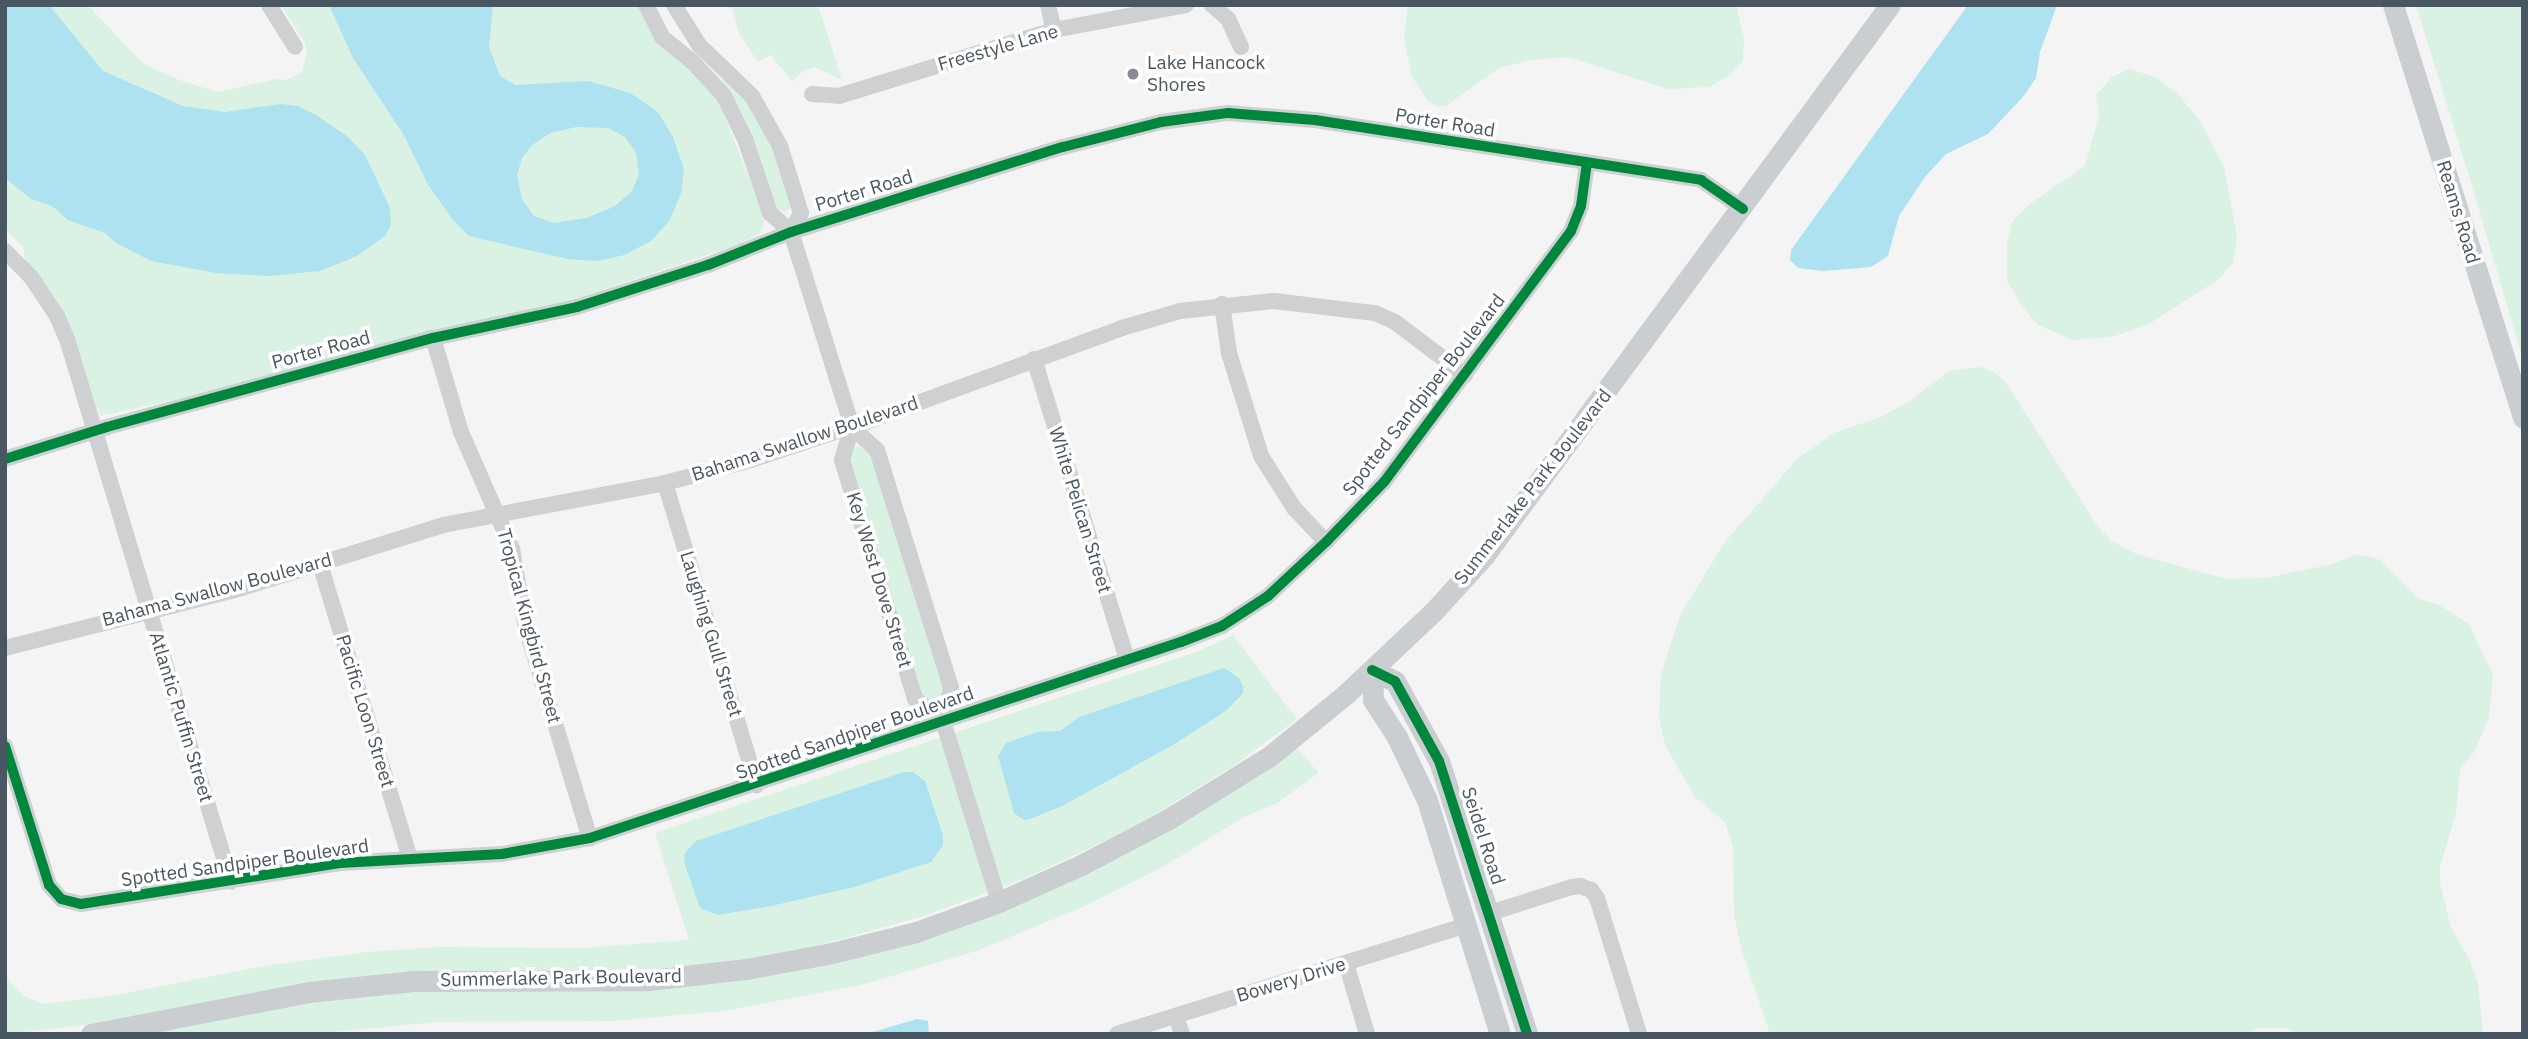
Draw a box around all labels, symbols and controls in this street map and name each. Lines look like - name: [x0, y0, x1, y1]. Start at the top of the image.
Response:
- street label: Freestyle Lane: [935, 20, 1061, 76]
- place label: Lake Hancock Shores: [1147, 52, 1265, 96]
- marker: Lake Hancock Shores: [1125, 66, 1141, 82]
- street label: Porter Road: [1393, 104, 1497, 142]
- street label: Reams Road: [2432, 158, 2484, 266]
- street label: Porter Road: [812, 165, 916, 217]
- street label: Spotted Sandpiper Boulevard: [1338, 290, 1510, 500]
- street label: Porter Road: [269, 326, 373, 374]
- street label: Summerlake Park Boulevard: [1450, 385, 1616, 589]
- street label: Bahama Swallow Boulevard: [689, 392, 921, 486]
- street label: White Pelican Street: [1044, 424, 1116, 596]
- street label: Key West Dove Street: [841, 489, 917, 671]
- street label: Tropical Kingbird Street: [492, 526, 566, 726]
- street label: Bahama Swallow Boulevard: [100, 548, 334, 632]
- street label: Laughing Gull Street: [675, 548, 747, 720]
- street label: Atlantic Puffin Street: [144, 629, 218, 805]
- street label: Pacific Loon Street: [331, 632, 399, 790]
- street label: Spotted Sandpiper Boulevard: [733, 682, 977, 784]
- street label: Seidel Road: [1457, 784, 1509, 888]
- street label: Spotted Sandpiper Boulevard: [120, 834, 370, 892]
- street label: Bowery Drive: [1234, 953, 1348, 1007]
- street label: Summerlake Park Boulevard: [440, 964, 682, 992]

